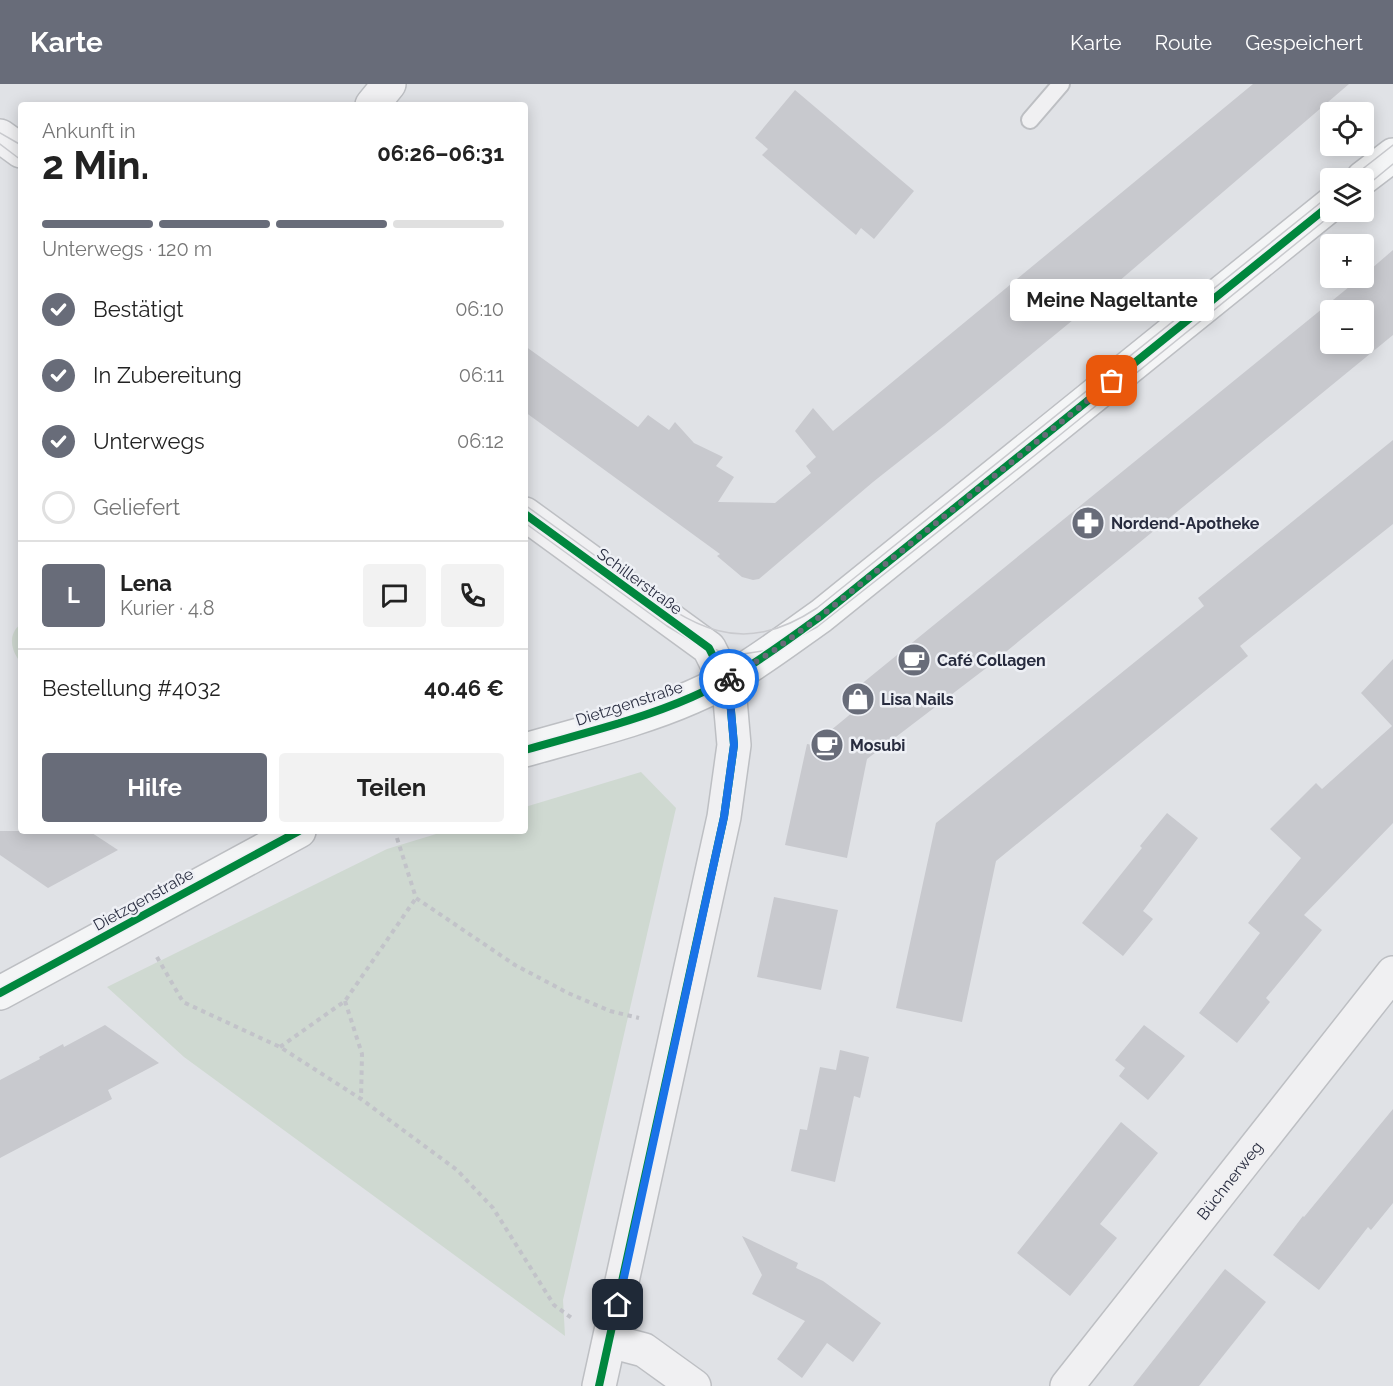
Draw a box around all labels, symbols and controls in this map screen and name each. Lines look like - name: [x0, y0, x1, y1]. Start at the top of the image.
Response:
- text: Karte: [30, 26, 103, 59]
- text: Karte: [1070, 30, 1122, 55]
- text: Route: [1155, 30, 1212, 55]
- text: Gespeichert: [1245, 30, 1363, 55]
- map controls: [1320, 102, 1374, 354]
- button: locate: [1320, 102, 1374, 156]
- text: Ankunft in: [42, 119, 136, 143]
- text: 06:26–06:31: [377, 140, 504, 166]
- text: 2 Min.: [42, 142, 149, 188]
- button: layers: [1320, 168, 1374, 222]
- button: +: [1320, 234, 1374, 288]
- text: Unterwegs · 120 m: [42, 237, 212, 261]
- callout: Meine Nageltante: [1010, 279, 1214, 321]
- text: Meine Nageltante: [1026, 288, 1198, 312]
- icon: check: [42, 293, 75, 326]
- text: Bestätigt: [93, 296, 184, 322]
- text: 06:10: [455, 297, 504, 321]
- button: −: [1320, 300, 1374, 354]
- pin: [1086, 355, 1137, 406]
- icon: check: [42, 359, 75, 392]
- text: In Zubereitung: [93, 362, 242, 388]
- text: 06:11: [459, 363, 504, 387]
- icon: bag: [1095, 364, 1128, 397]
- icon: check: [42, 425, 75, 458]
- text: Unterwegs: [93, 428, 205, 454]
- text: 06:12: [457, 429, 504, 453]
- text: Geliefert: [93, 494, 180, 520]
- pharmacy icon: Nordend-Apotheke: [1070, 505, 1106, 541]
- place label: Nordend-Apotheke: [1111, 514, 1260, 533]
- street label: Schillerstraße: [593, 544, 686, 619]
- button: chat: [363, 564, 426, 627]
- button: phone: [441, 564, 504, 627]
- text: Lena: [120, 570, 172, 596]
- text: L: [67, 582, 80, 608]
- text: Kurier · 4.8: [120, 596, 215, 620]
- cafe icon: Café Collagen: [896, 642, 932, 678]
- courier: [699, 649, 759, 709]
- place label: Café Collagen: [937, 651, 1046, 670]
- icon: bike: [713, 663, 746, 696]
- text: Bestellung #4032: [42, 675, 221, 701]
- text: 40.46 €: [424, 675, 504, 701]
- street label: Dietzgenstraße: [573, 677, 685, 730]
- shop icon: Lisa Nails: [840, 681, 876, 717]
- place label: Lisa Nails: [881, 690, 954, 709]
- cafe icon: Mosubi: [809, 727, 845, 763]
- place label: Mosubi: [850, 736, 905, 755]
- button: Hilfe: [42, 753, 267, 822]
- button: Teilen: [279, 753, 504, 822]
- street label: Dietzgenstraße: [90, 864, 197, 935]
- street label: Büchnerweg: [1193, 1138, 1267, 1224]
- pin: [592, 1279, 643, 1330]
- icon: home: [601, 1288, 634, 1321]

